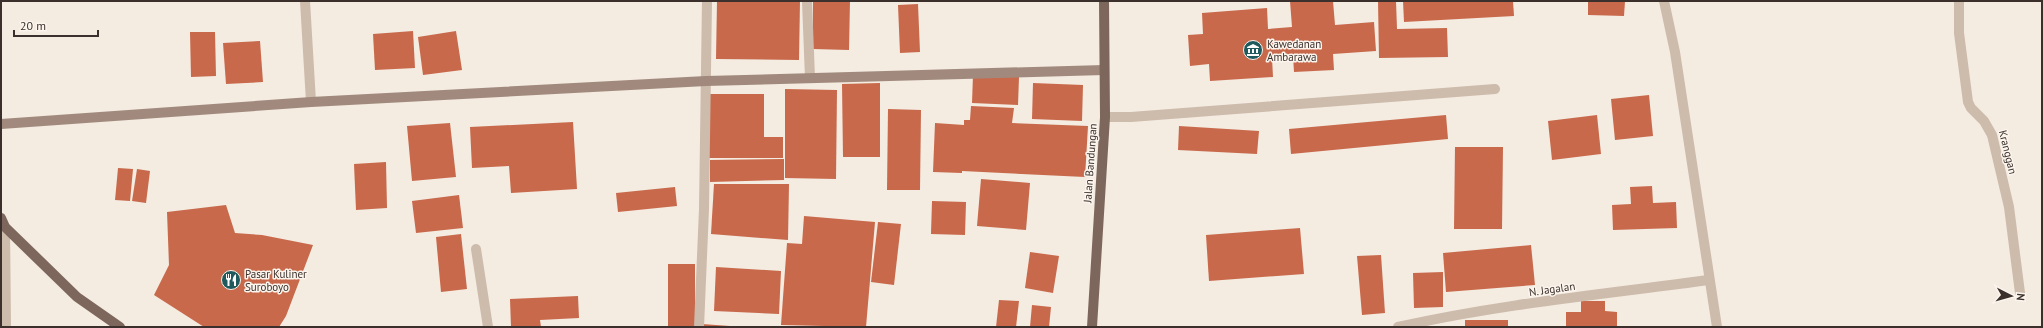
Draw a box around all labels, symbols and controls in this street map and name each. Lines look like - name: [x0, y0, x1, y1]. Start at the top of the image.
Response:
- scale bar: [14, 12, 98, 38]
- text: 20 m: [20, 18, 46, 33]
- place label: Kawedanan Ambarawa: [1267, 37, 1321, 64]
- museum icon: Kawedanan Ambarawa: [1242, 39, 1264, 61]
- street label: Jalan Bandungan: [1080, 123, 1100, 204]
- street label: Kranggan: [1996, 129, 2020, 175]
- place label: Pasar Kuliner Suroboyo: [245, 267, 307, 294]
- restaurant icon: Pasar Kuliner Suroboyo: [220, 269, 242, 291]
- north arrow: [1991, 276, 2031, 316]
- street label: N. Jagalan: [1528, 279, 1576, 299]
- text: N: [2014, 293, 2028, 301]

